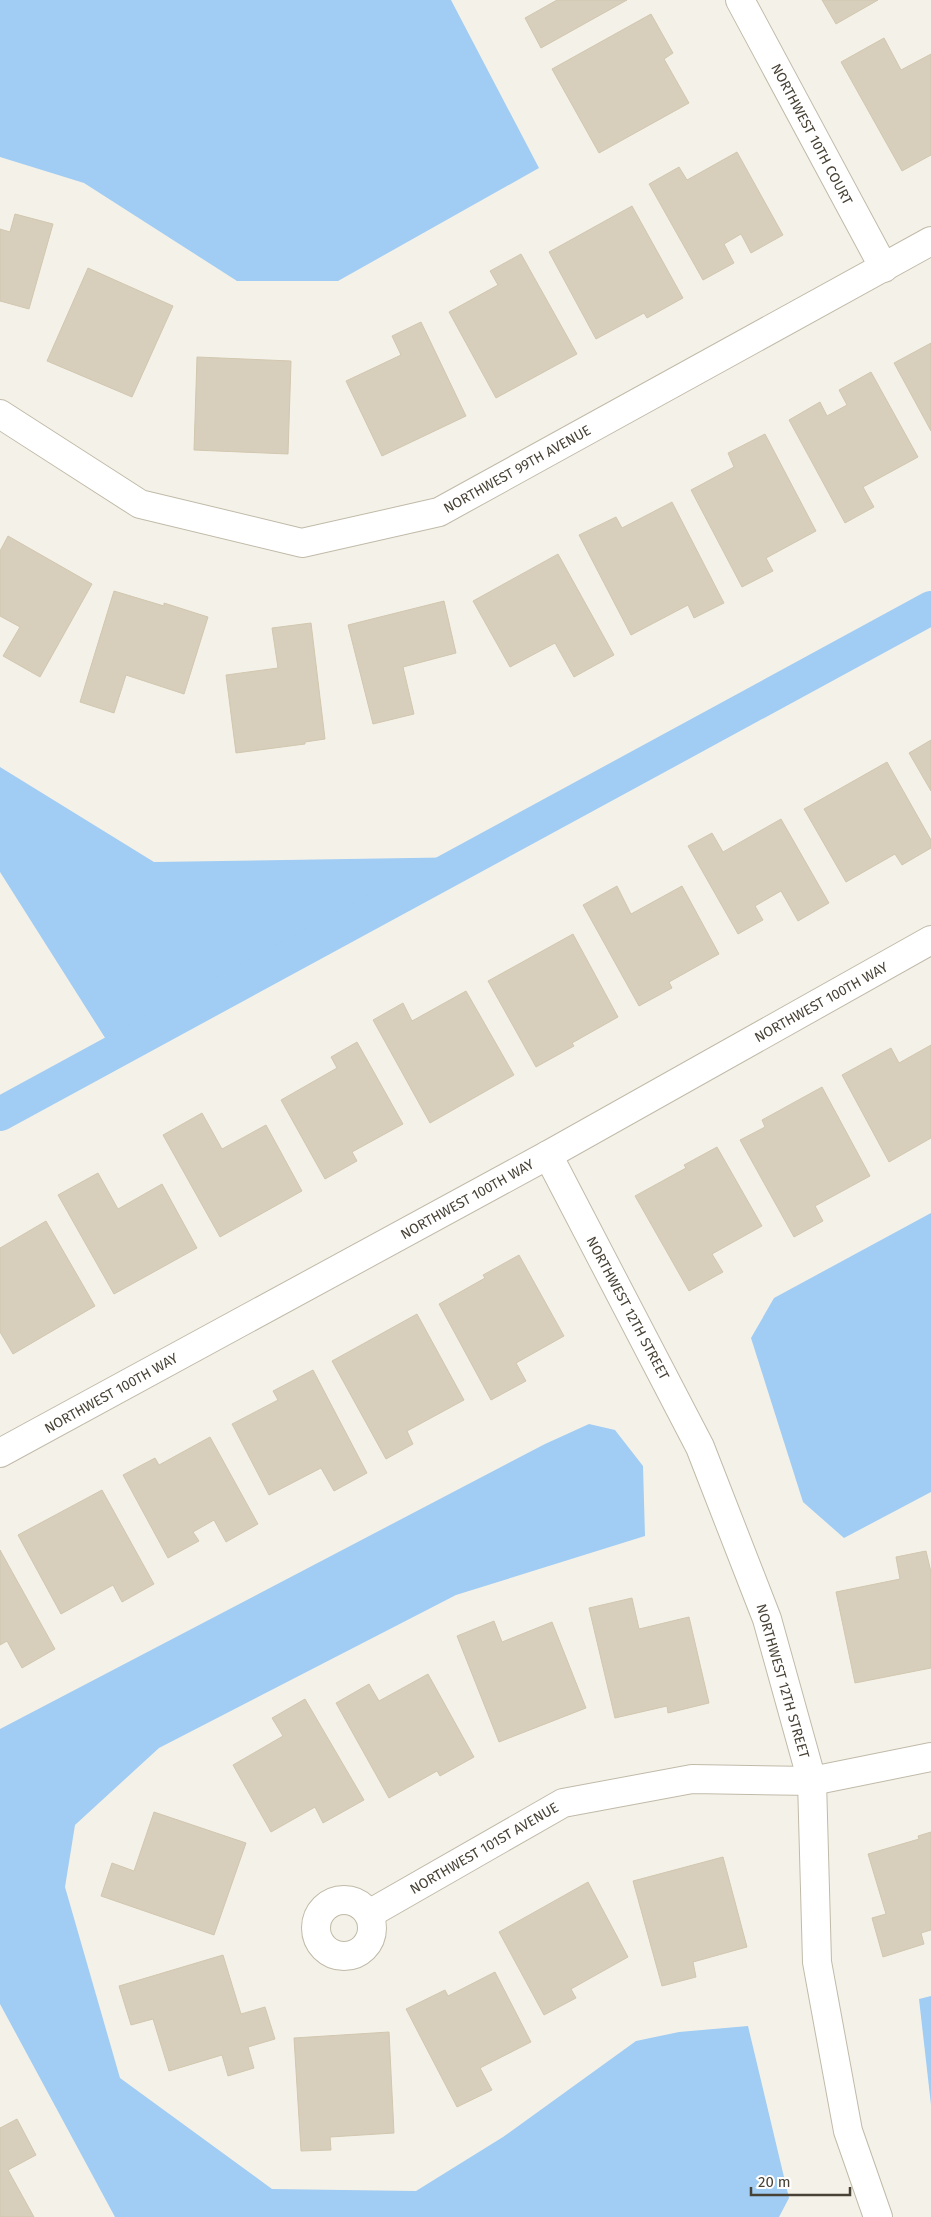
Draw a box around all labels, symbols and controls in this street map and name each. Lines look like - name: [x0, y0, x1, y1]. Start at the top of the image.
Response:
- street label: NORTHWEST 10TH COURT: [767, 61, 856, 208]
- street label: NORTHWEST 99TH AVENUE: [441, 422, 594, 517]
- street label: NORTHWEST 100TH WAY: [752, 959, 891, 1046]
- street label: NORTHWEST 100TH WAY: [398, 1156, 537, 1243]
- street label: NORTHWEST 12TH STREET: [583, 1234, 673, 1383]
- street label: NORTHWEST 100TH WAY: [42, 1350, 181, 1437]
- street label: NORTHWEST 12TH STREET: [752, 1602, 813, 1761]
- street label: NORTHWEST 101ST AVENUE: [407, 1799, 562, 1898]
- scale bar: [751, 2164, 850, 2196]
- text: 20 m: [758, 2173, 791, 2191]

